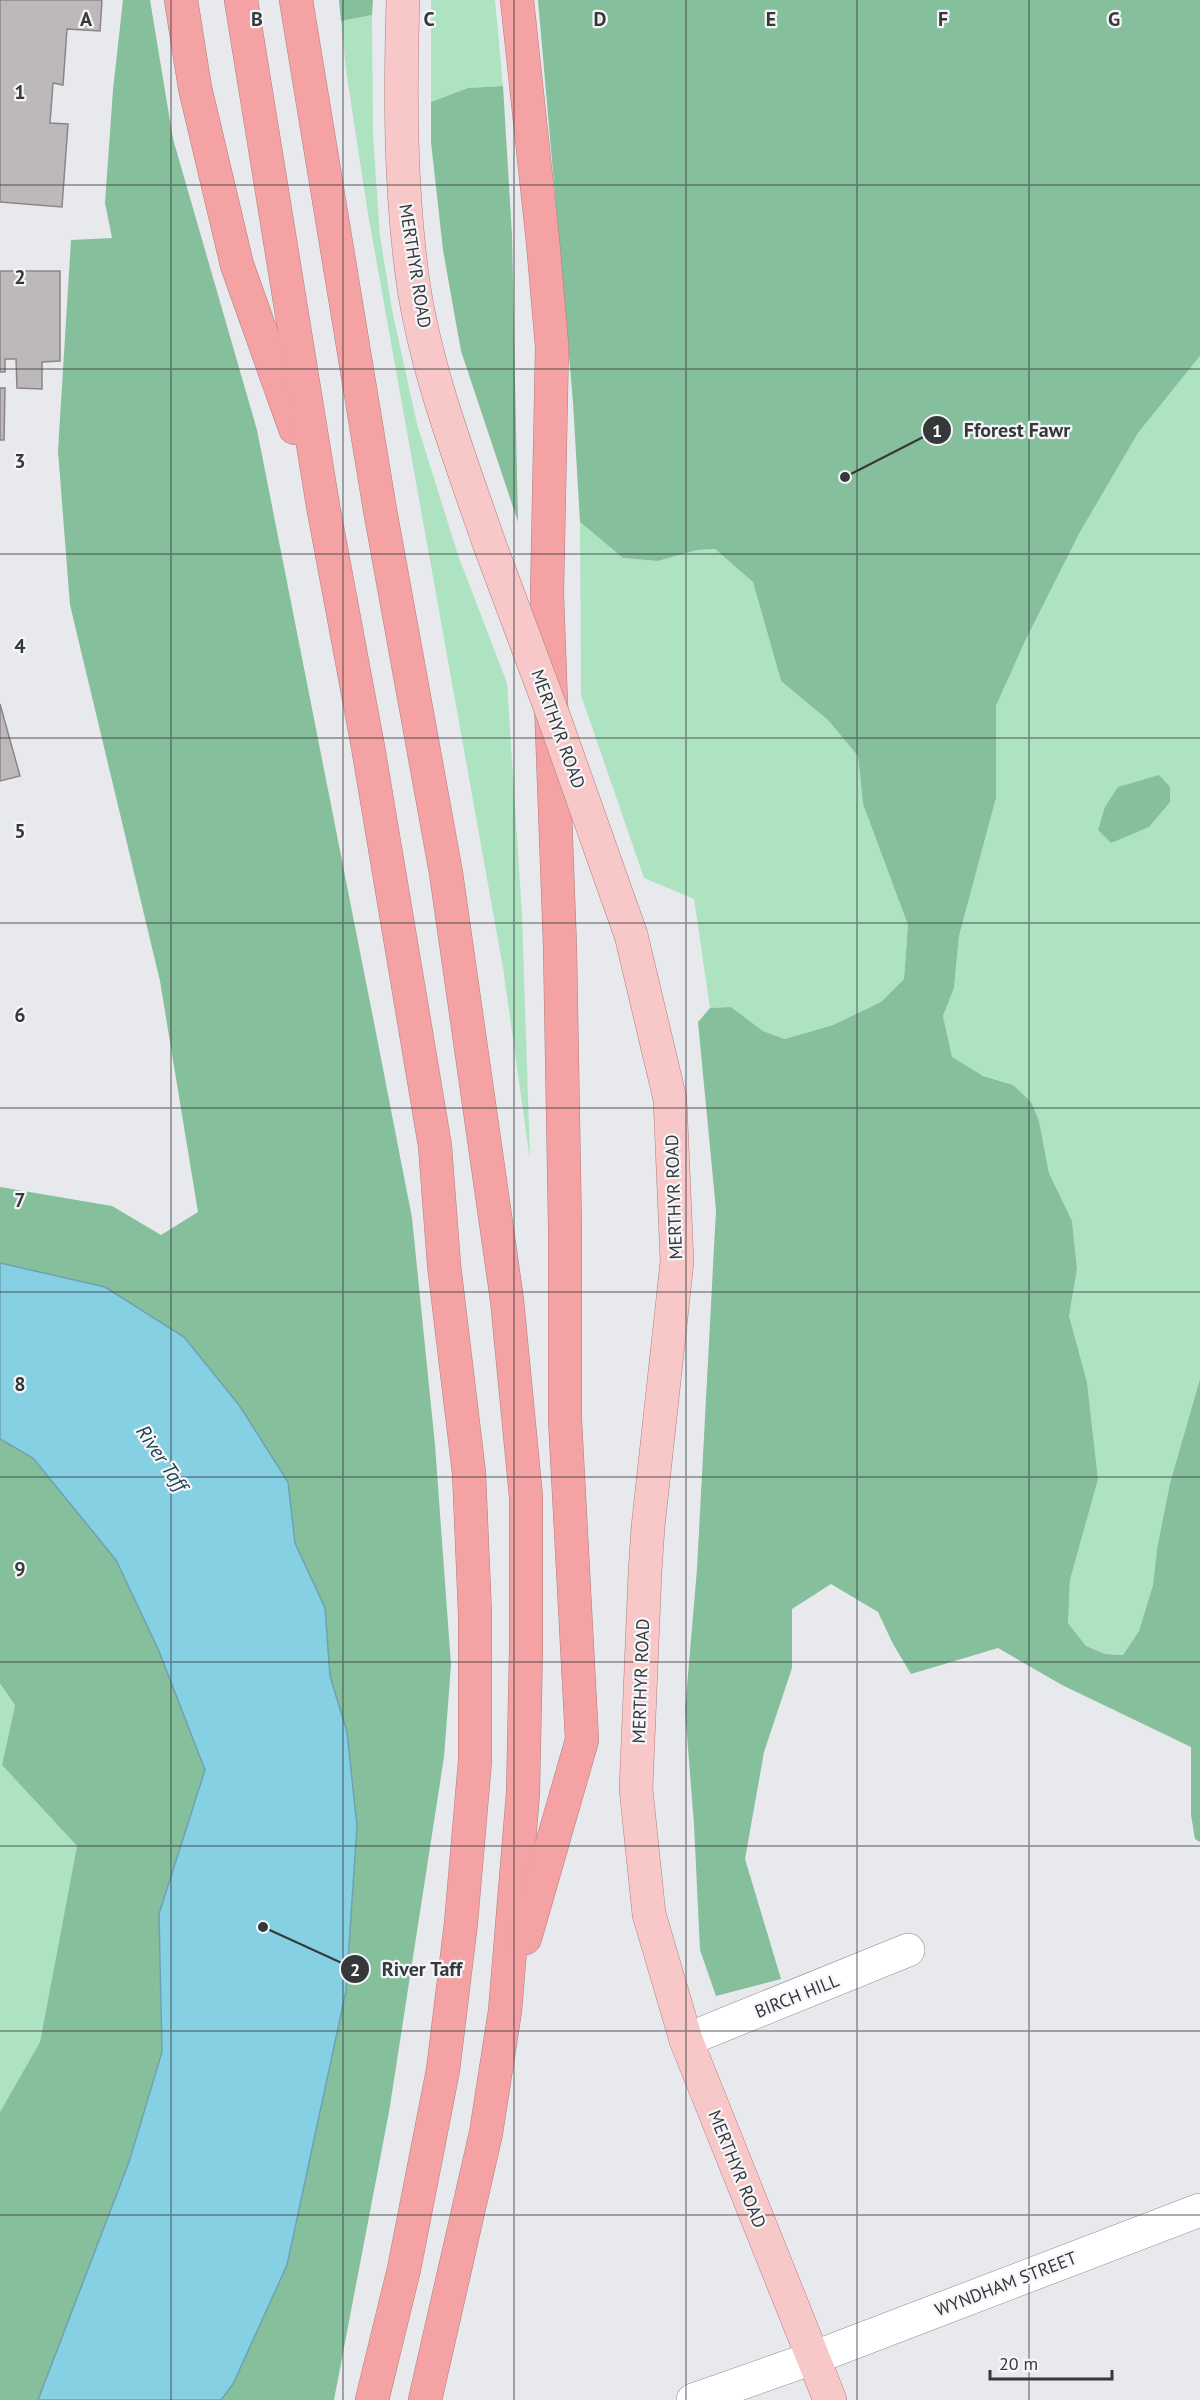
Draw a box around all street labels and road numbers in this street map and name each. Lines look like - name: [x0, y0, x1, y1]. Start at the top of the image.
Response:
- street label: MERTHYR ROAD: [394, 202, 437, 330]
- street label: MERTHYR ROAD: [526, 666, 591, 792]
- street label: MERTHYR ROAD: [660, 1134, 687, 1260]
- street label: MERTHYR ROAD: [627, 1618, 654, 1744]
- street label: BIRCH HILL: [751, 1968, 842, 2023]
- street label: MERTHYR ROAD: [703, 2106, 772, 2231]
- street label: WYNDHAM STREET: [932, 2246, 1080, 2321]

